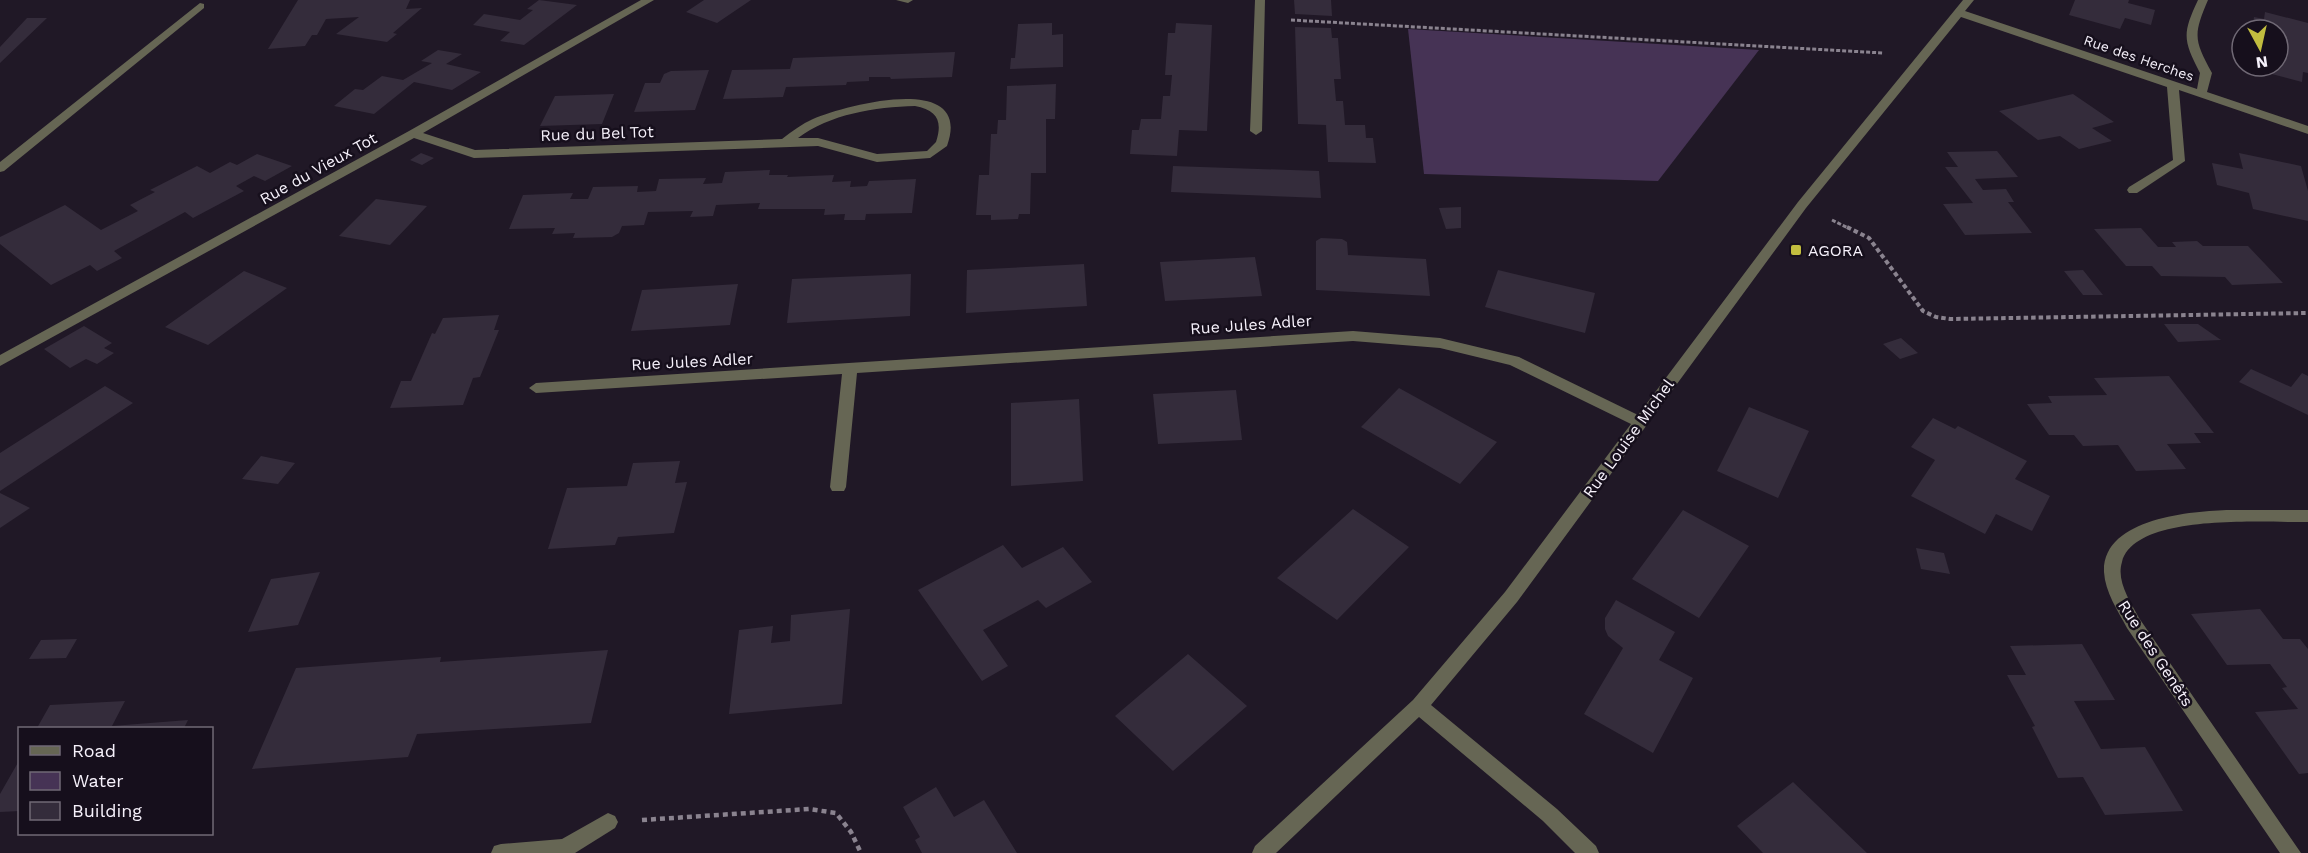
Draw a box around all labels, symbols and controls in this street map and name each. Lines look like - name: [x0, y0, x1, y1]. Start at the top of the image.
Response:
- north arrow: [2230, 18, 2290, 78]
- street label: Rue des Herches: [2082, 32, 2196, 84]
- text: N: [2255, 52, 2269, 73]
- street label: Rue du Bel Tot: [540, 122, 654, 145]
- street label: Rue du Vieux Tot: [256, 128, 380, 208]
- place label: AGORA: [1808, 241, 1863, 260]
- marker: AGORA: [1789, 243, 1803, 257]
- street label: Rue Jules Adler: [1190, 311, 1313, 338]
- street label: Rue Jules Adler: [631, 349, 754, 374]
- street label: Rue Louise Michel: [1579, 375, 1678, 501]
- street label: Rue des Genêts: [2114, 597, 2197, 710]
- legend: [18, 727, 213, 835]
- text: Road: [72, 740, 116, 761]
- text: Water: [72, 770, 124, 791]
- text: Building: [72, 800, 142, 821]

